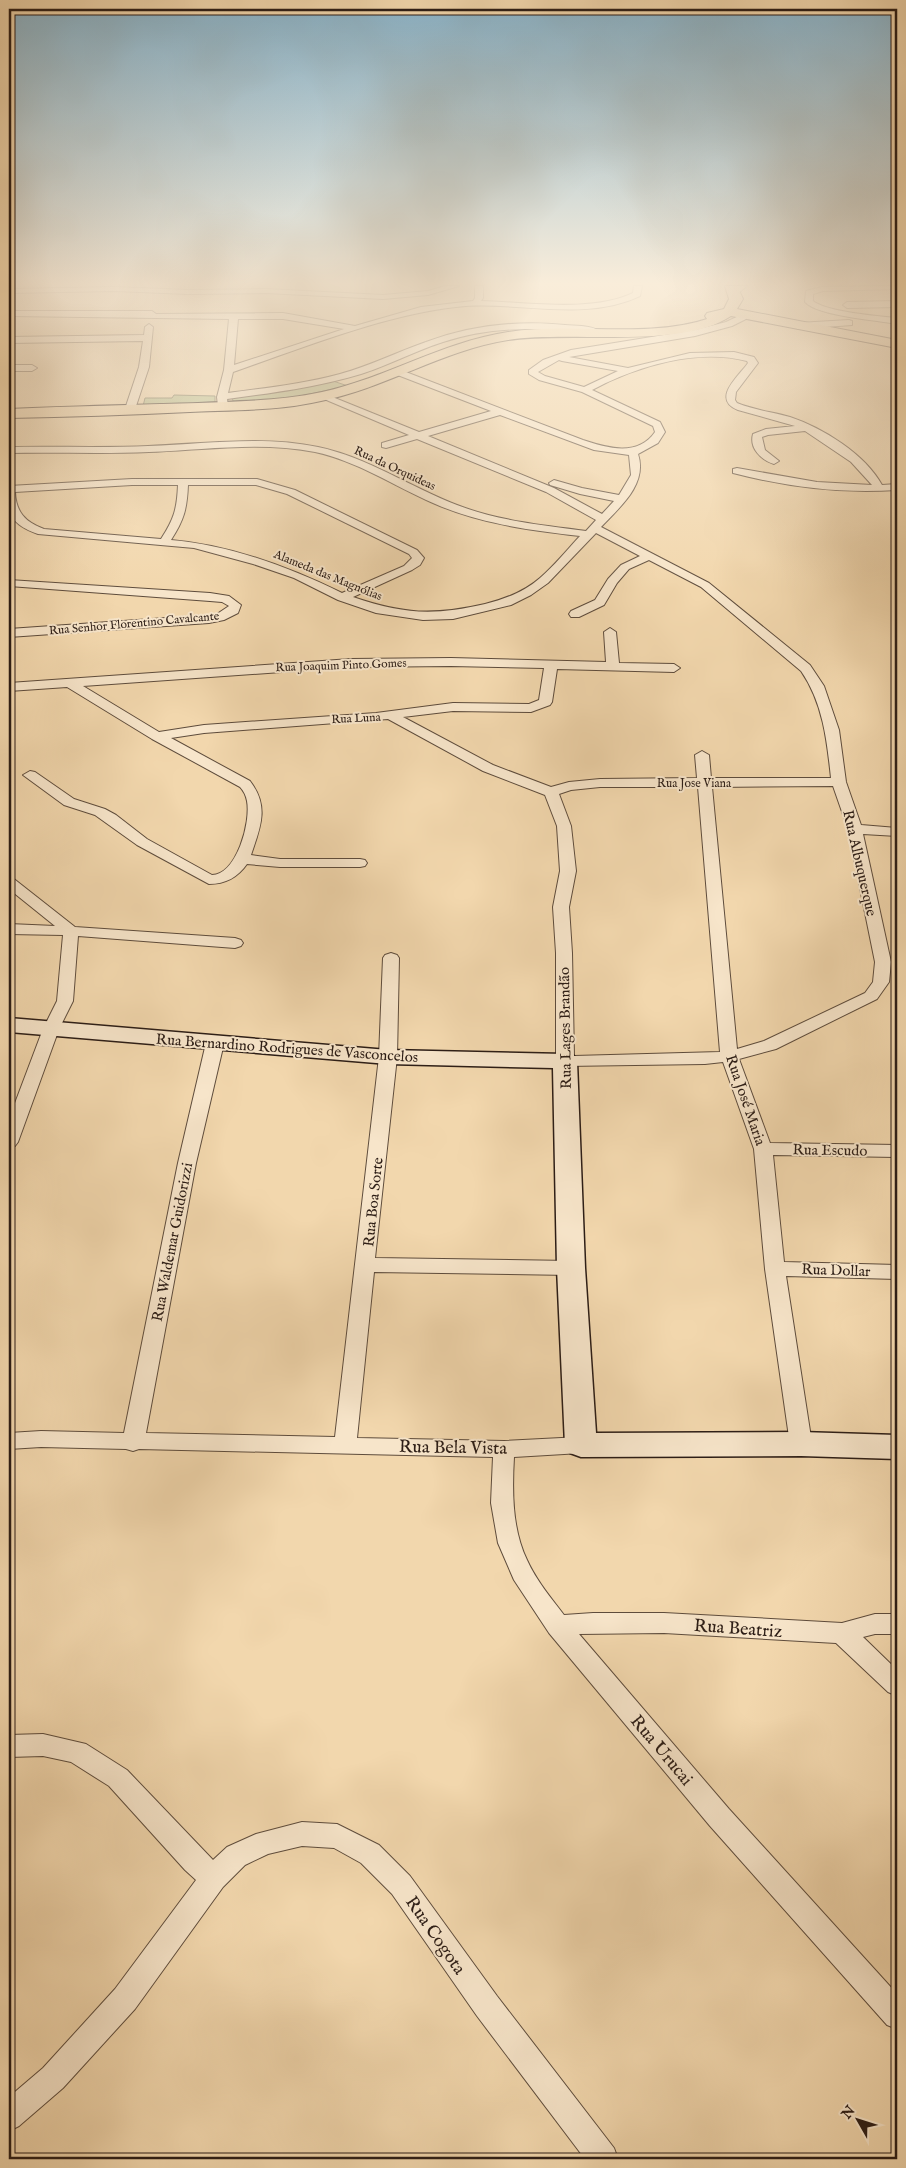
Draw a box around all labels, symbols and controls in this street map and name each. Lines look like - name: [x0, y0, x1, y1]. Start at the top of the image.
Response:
- street label: Rua da Orquideas: [351, 443, 438, 495]
- street label: Alameda das Magnólias: [270, 546, 384, 604]
- street label: Rua Senhor Florentino Cavalcante: [48, 609, 220, 638]
- street label: Rua Joaquim Pinto Gomes: [275, 656, 407, 676]
- street label: Rua Luna: [331, 710, 382, 727]
- street label: Rua Jose Viana: [657, 776, 732, 792]
- street label: Rua Albuquerque: [838, 808, 881, 918]
- street label: Rua Lages Brandão: [555, 967, 576, 1089]
- street label: Rua Bernardino Rodrigues de Vasconcelos: [155, 1030, 419, 1067]
- street label: Rua José Maria: [721, 1052, 770, 1149]
- street label: Rua Escudo: [792, 1140, 868, 1161]
- street label: Rua Boa Sorte: [359, 1156, 388, 1248]
- street label: Rua Waldemar Guidorizzi: [148, 1161, 197, 1323]
- street label: Rua Dollar: [801, 1260, 871, 1281]
- street label: Rua Bela Vista: [399, 1436, 508, 1461]
- street label: Rua Beatriz: [693, 1615, 783, 1644]
- street label: Rua Urucai: [624, 1711, 697, 1791]
- street label: Rua Cogota: [399, 1892, 470, 1980]
- north arrow: [834, 2096, 884, 2146]
- text: N: [837, 2102, 859, 2124]

